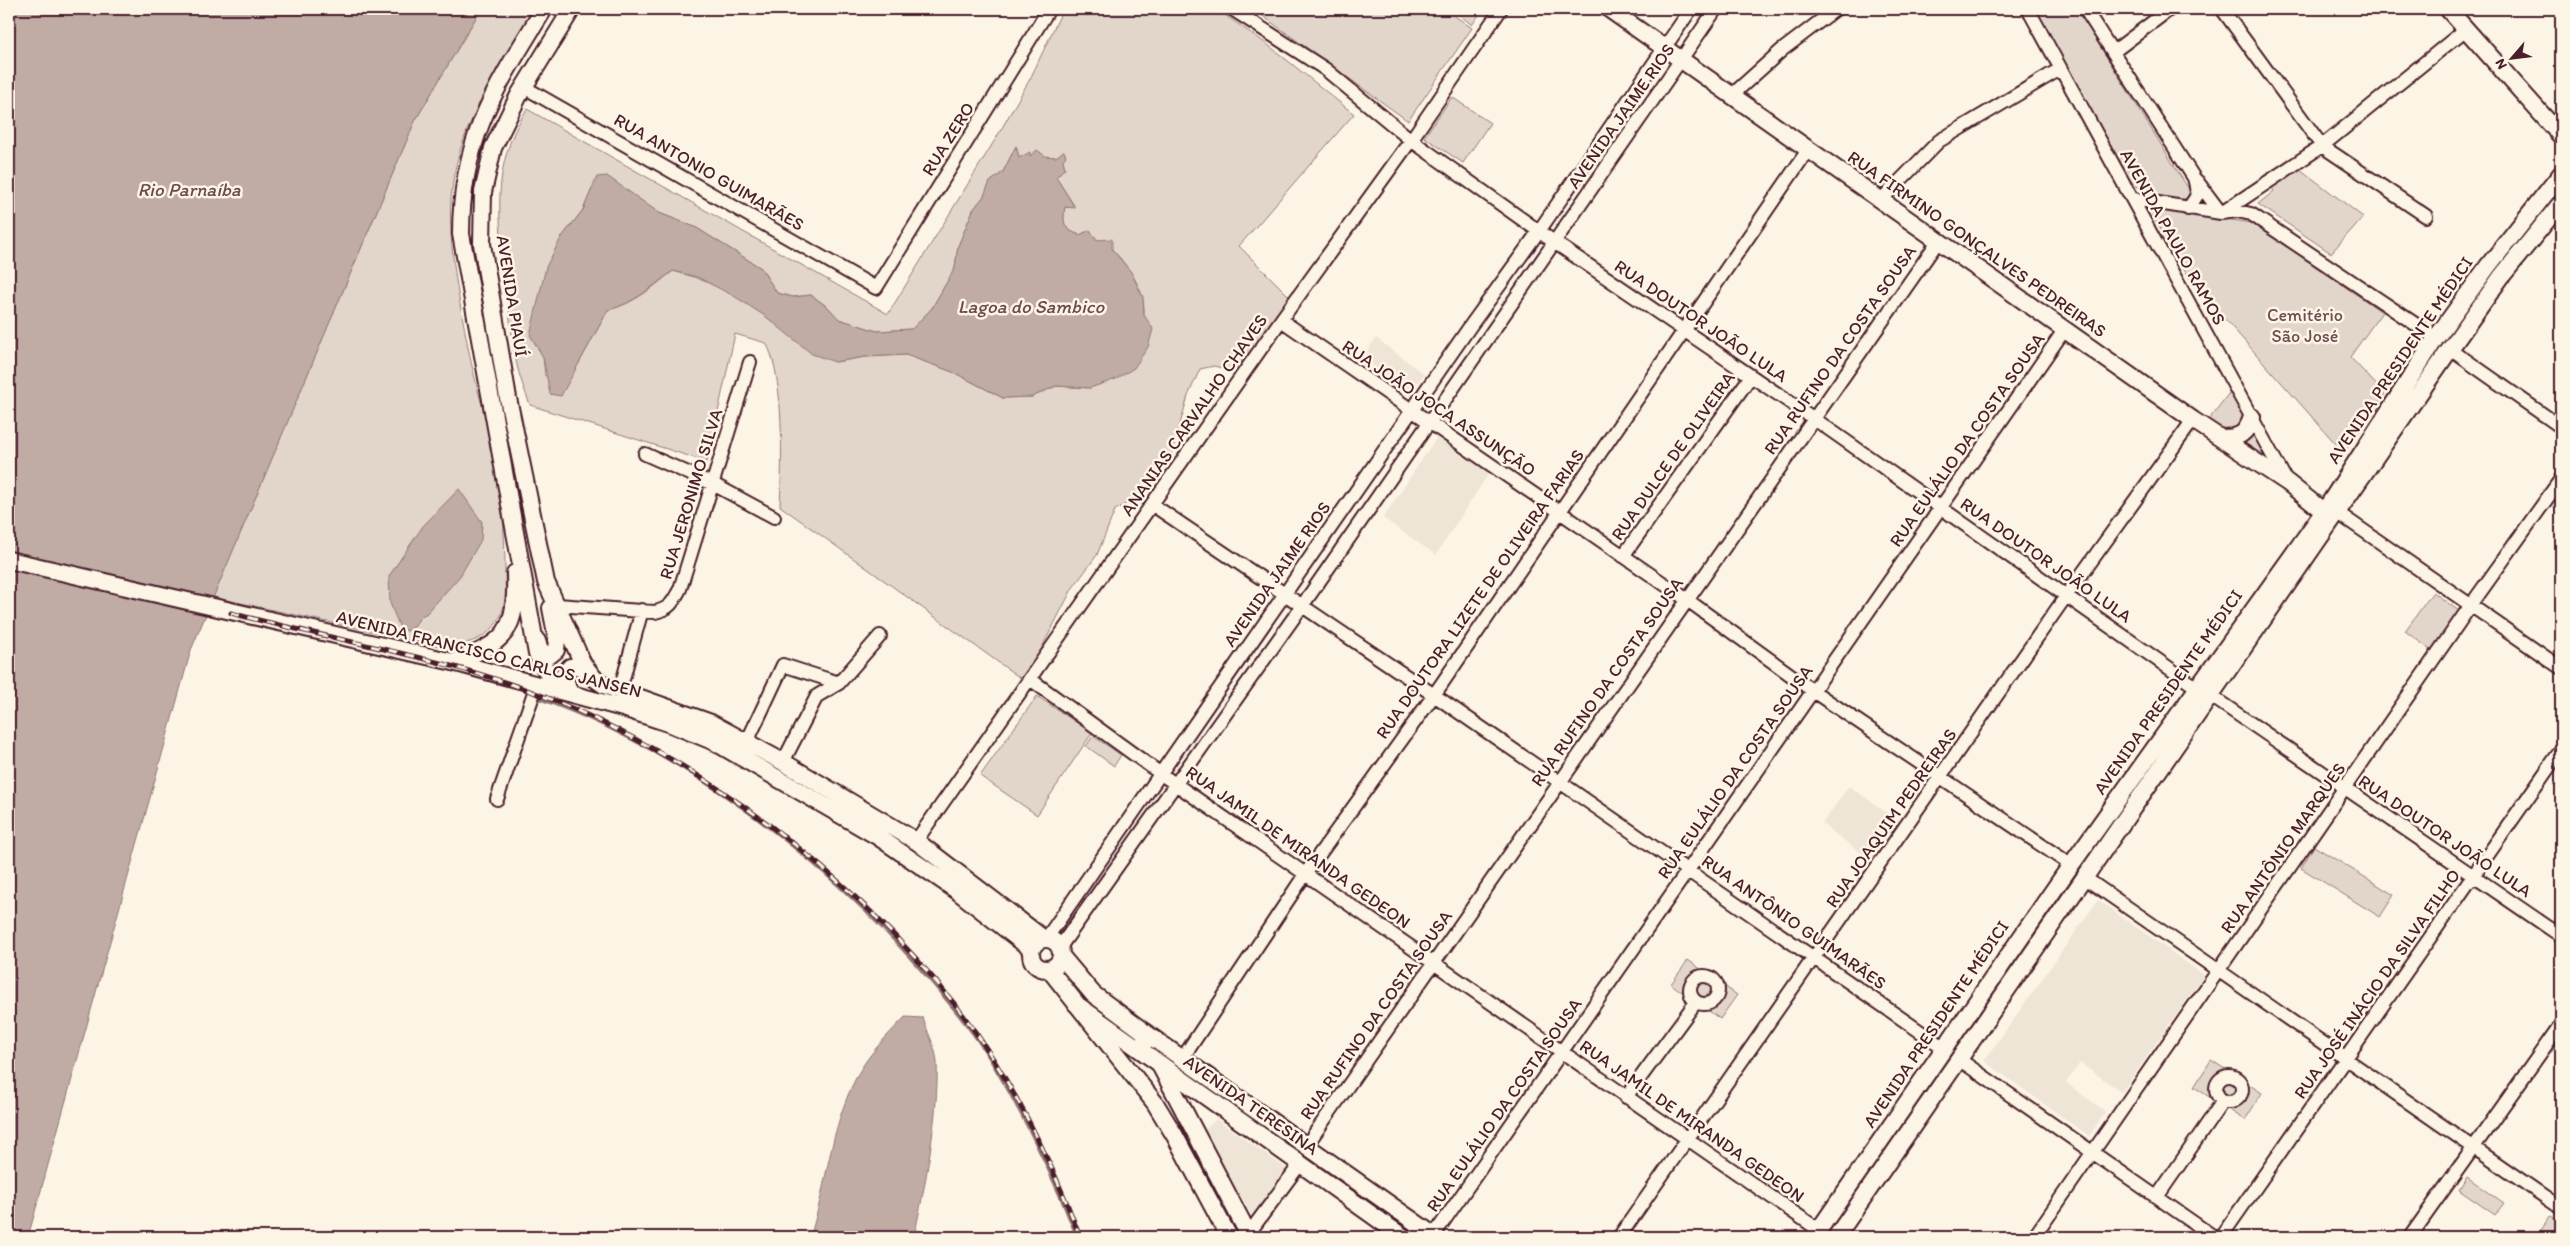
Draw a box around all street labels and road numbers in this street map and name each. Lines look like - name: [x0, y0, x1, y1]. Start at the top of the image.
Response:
- street label: AVENIDA JAIME RIOS: [1563, 39, 1679, 193]
- street label: RUA ZERO: [917, 98, 979, 180]
- street label: RUA ANTONIO GUIMARÃES: [610, 108, 808, 236]
- street label: AVENIDA PAULO RAMOS: [2115, 145, 2231, 329]
- street label: RUA FIRMINO GONÇALVES PEDREIRAS: [1843, 146, 2111, 342]
- street label: AVENIDA PIAUÍ: [492, 234, 532, 358]
- street label: RUA RUFINO DA COSTA SOUSA: [1759, 241, 1921, 459]
- street label: AVENIDA PRESIDENTE MÉDICI: [2322, 252, 2478, 468]
- street label: RUA DOUTOR JOÃO LULA: [1610, 255, 1792, 387]
- street label: ANANIAS CARVALHO CHAVES: [1116, 310, 1272, 520]
- street label: RUA EULÁLIO DA COSTA SOUSA: [1885, 328, 2050, 551]
- street label: RUA JOÃO JOCA ASSUNÇÃO: [1338, 335, 1540, 481]
- street label: RUA DULCE DE OLIVEIRA: [1606, 367, 1740, 545]
- street label: RUA JERONIMO SILVA: [655, 406, 728, 582]
- street label: RUA DOUTORA LIZETE DE OLIVEIRA FARIAS: [1371, 445, 1589, 743]
- street label: RUA DOUTOR JOÃO LULA: [1956, 492, 2136, 628]
- street label: AVENIDA JAIME RIOS: [1219, 497, 1335, 651]
- street label: RUA RUFINO DA COSTA SOUSA: [1526, 573, 1688, 791]
- street label: AVENIDA PRESIDENTE MÉDICI: [2089, 585, 2247, 799]
- street label: AVENIDA FRANCISCO CARLOS JANSEN: [334, 605, 644, 703]
- street label: RUA EULÁLIO DA COSTA SOUSA: [1653, 660, 1818, 883]
- street label: RUA JOAQUIM PEDREIRAS: [1821, 724, 1961, 912]
- street label: RUA ANTÔNIO MARQUES: [2216, 758, 2350, 938]
- street label: RUA JAMIL DE MIRANDA GEDEON: [1181, 761, 1415, 933]
- street label: RUA DOUTOR JOÃO LULA: [2354, 770, 2536, 902]
- street label: RUA ANTÔNIO GUIMARÃES: [1697, 850, 1891, 994]
- street label: RUA JOSÉ INÁCIO DA SILVA FILHO: [2289, 865, 2465, 1103]
- street label: RUA RUFINO DA COSTA SOUSA: [1295, 906, 1457, 1124]
- street label: AVENIDA PRESIDENTE MÉDICI: [1858, 916, 2014, 1132]
- street label: RUA EULÁLIO DA COSTA SOUSA: [1422, 993, 1587, 1216]
- street label: RUA JAMIL DE MIRANDA GEDEON: [1575, 1035, 1809, 1207]
- street label: AVENIDA TERESINA: [1179, 1050, 1323, 1160]

